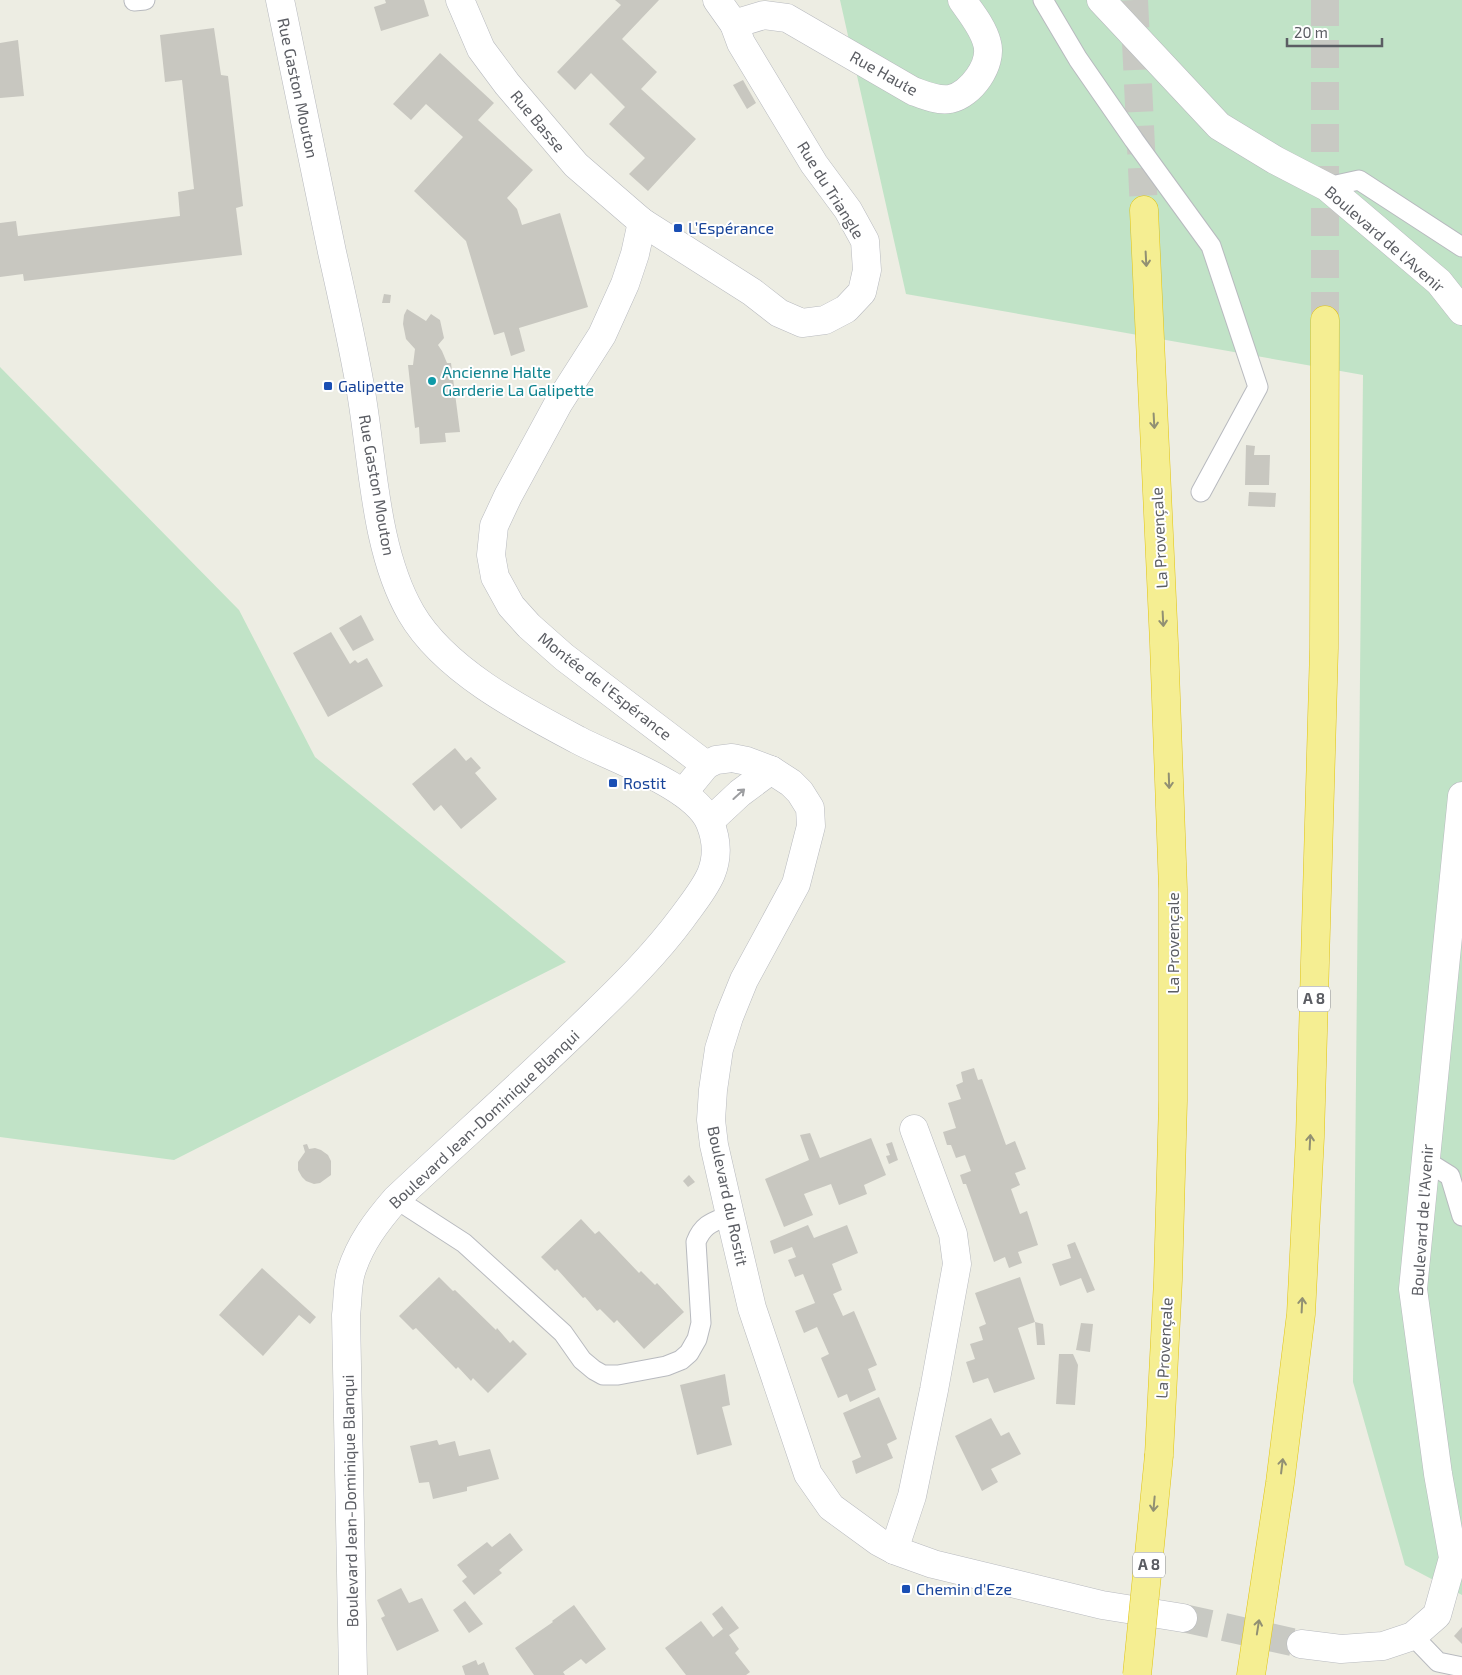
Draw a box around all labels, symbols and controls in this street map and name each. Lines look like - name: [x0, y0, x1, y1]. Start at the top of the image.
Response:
- scale bar: [1287, 15, 1382, 47]
- street label: Rue Gaston Mouton: [274, 16, 323, 160]
- text: 20 m: [1294, 23, 1328, 41]
- street label: Rue Haute: [847, 46, 921, 99]
- street label: Rue Basse: [507, 86, 570, 155]
- street label: Rue du Triangle: [794, 138, 869, 242]
- street label: Boulevard de l'Avenir: [1322, 181, 1450, 296]
- place label: L’Espérance: [688, 218, 774, 237]
- marker: L’Espérance: [672, 222, 684, 234]
- one-way arrow: [1141, 250, 1151, 267]
- place label: Ancienne Halte Garderie La Galipette: [442, 362, 594, 399]
- marker: Ancienne Halte Garderie La Galipette: [426, 375, 438, 387]
- place label: Galipette: [338, 376, 404, 395]
- marker: Galipette: [322, 380, 334, 392]
- street label: Rue Gaston Mouton: [356, 413, 399, 557]
- one-way arrow: [1149, 413, 1158, 429]
- street label: La Provençale: [1146, 487, 1172, 589]
- one-way arrow: [1158, 610, 1168, 626]
- street label: Montée de l'Espérance: [535, 628, 676, 744]
- one-way arrow: [1164, 772, 1174, 789]
- place label: Rostit: [623, 773, 666, 792]
- marker: Rostit: [607, 777, 619, 789]
- one-way arrow: [733, 788, 746, 800]
- street label: La Provençale: [1163, 892, 1183, 994]
- road number: A 8: [1298, 986, 1330, 1012]
- street label: Boulevard Jean-Dominique Blanqui: [385, 1025, 583, 1212]
- street label: Boulevard du Rostit: [704, 1124, 753, 1268]
- one-way arrow: [1305, 1135, 1315, 1151]
- street label: Boulevard de l'Avenir: [1407, 1143, 1436, 1297]
- street label: La Provençale: [1151, 1297, 1177, 1399]
- one-way arrow: [1297, 1297, 1306, 1313]
- street label: Boulevard Jean-Dominique Blanqui: [338, 1374, 361, 1628]
- one-way arrow: [1277, 1458, 1287, 1474]
- one-way arrow: [1150, 1495, 1159, 1511]
- road number: A 8: [1133, 1552, 1165, 1578]
- place label: Chemin d'Eze: [916, 1579, 1012, 1598]
- marker: Chemin d'Eze: [900, 1583, 912, 1595]
- one-way arrow: [1254, 1619, 1264, 1635]

